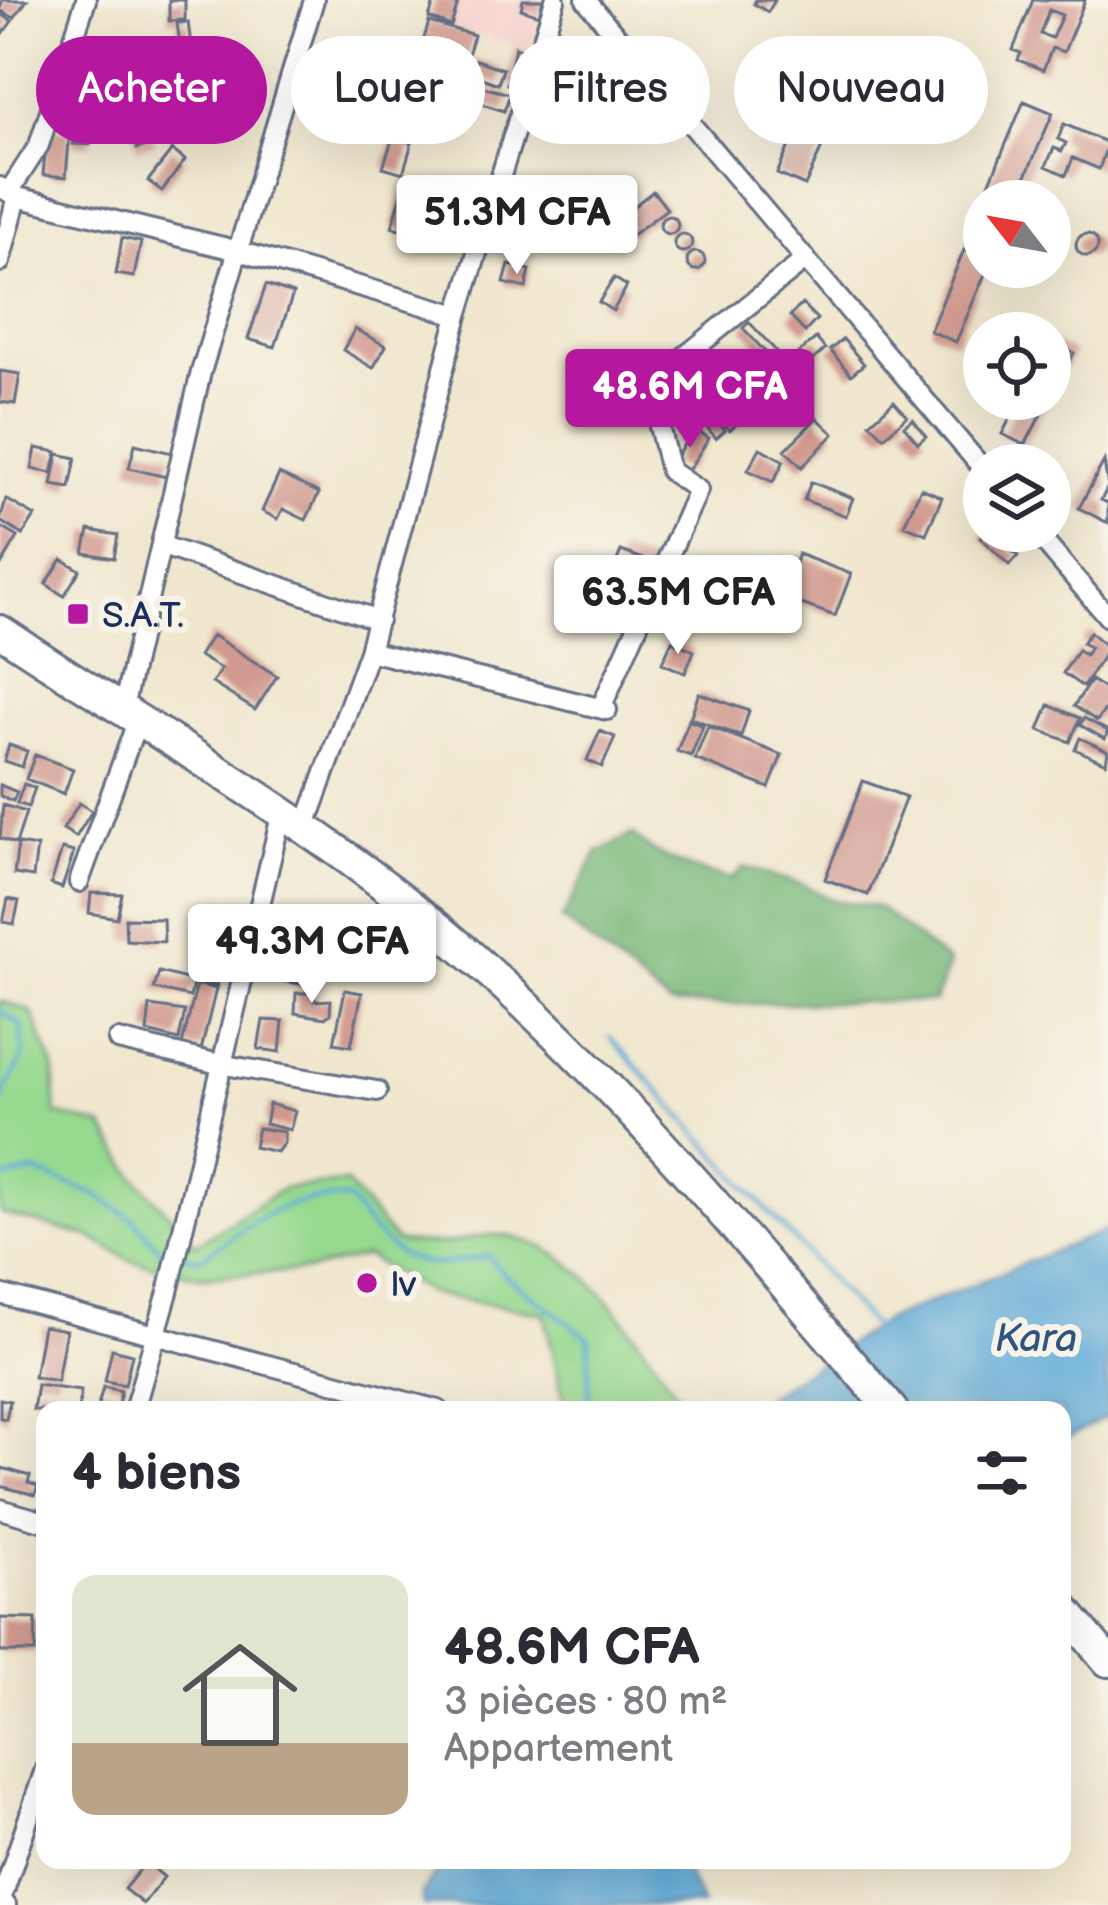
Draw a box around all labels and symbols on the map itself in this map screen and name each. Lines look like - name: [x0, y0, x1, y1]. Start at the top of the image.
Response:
- pin: 51.3M CFA: [380, 175, 654, 277]
- north arrow: [963, 180, 1071, 288]
- pin: 48.6M CFA: [553, 349, 827, 451]
- pin: 63.5M CFA: [541, 555, 815, 657]
- place label: S.A.T.: [102, 595, 184, 638]
- marker: S.A.T.: [65, 601, 91, 627]
- pin: 49.3M CFA: [175, 904, 449, 1006]
- place label: lv: [391, 1264, 417, 1307]
- marker: lv: [354, 1270, 380, 1296]
- water label: Kara: [995, 1316, 1077, 1363]

